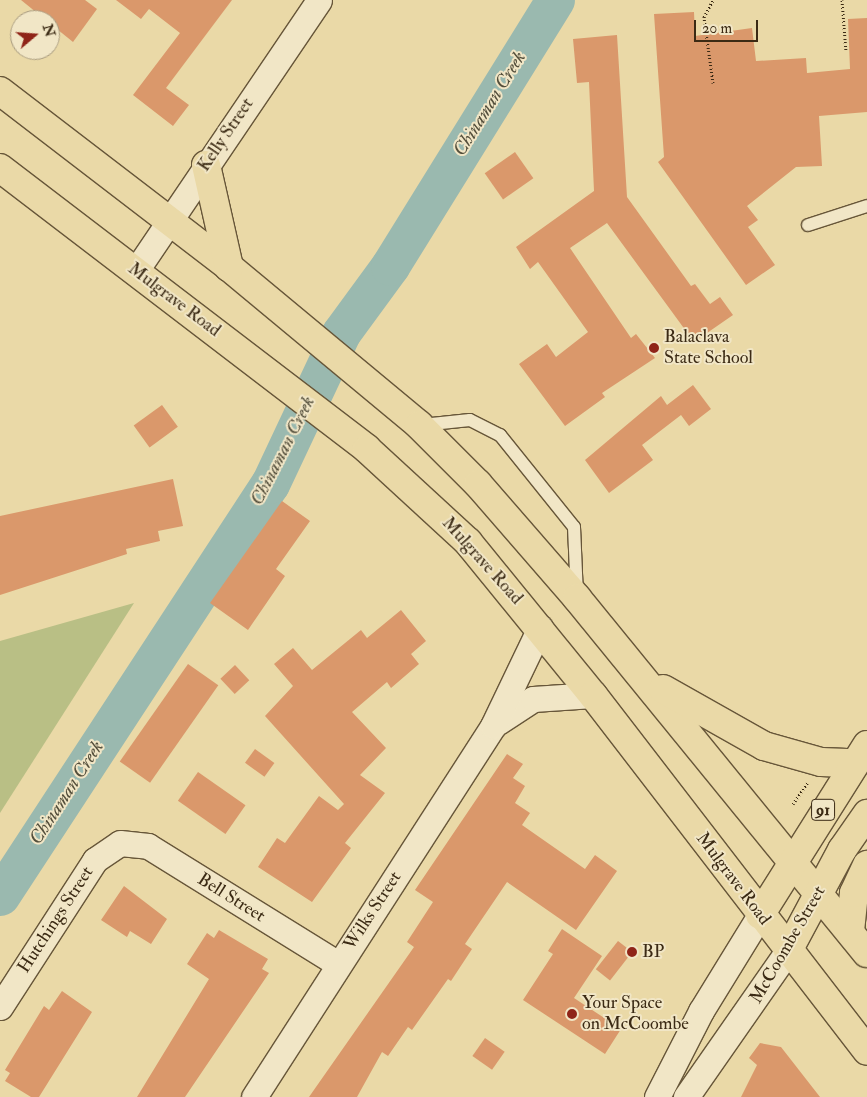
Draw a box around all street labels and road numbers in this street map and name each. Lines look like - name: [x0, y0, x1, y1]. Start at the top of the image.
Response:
- street label: Kelly Street: [194, 94, 258, 176]
- street label: Mulgrave Road: [123, 258, 225, 342]
- street label: Mulgrave Road: [437, 513, 527, 609]
- road number: 91: [810, 796, 836, 824]
- street label: Mulgrave Road: [691, 828, 775, 930]
- street label: Hutchings Street: [14, 863, 98, 977]
- street label: Wilks Street: [340, 868, 406, 954]
- street label: Bell Street: [193, 869, 269, 927]
- street label: McCoombe Street: [746, 882, 830, 1008]

